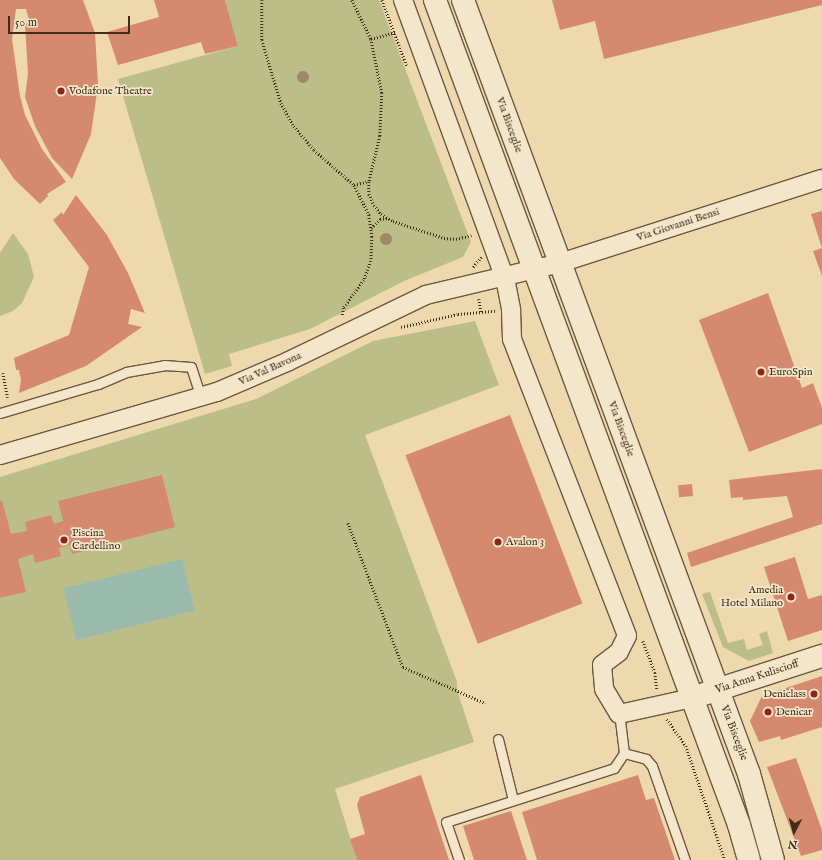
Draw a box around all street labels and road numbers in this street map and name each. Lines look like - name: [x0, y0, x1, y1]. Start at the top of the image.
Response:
- street label: Via Bisceglie: [493, 95, 525, 155]
- street label: Via Giovanni Bensi: [635, 205, 721, 245]
- street label: Via Val Bavona: [237, 349, 303, 389]
- street label: Via Bisceglie: [605, 399, 637, 459]
- street label: Via Anna Kuliscioff: [714, 657, 800, 697]
- street label: Via Bisceglie: [717, 704, 751, 762]

